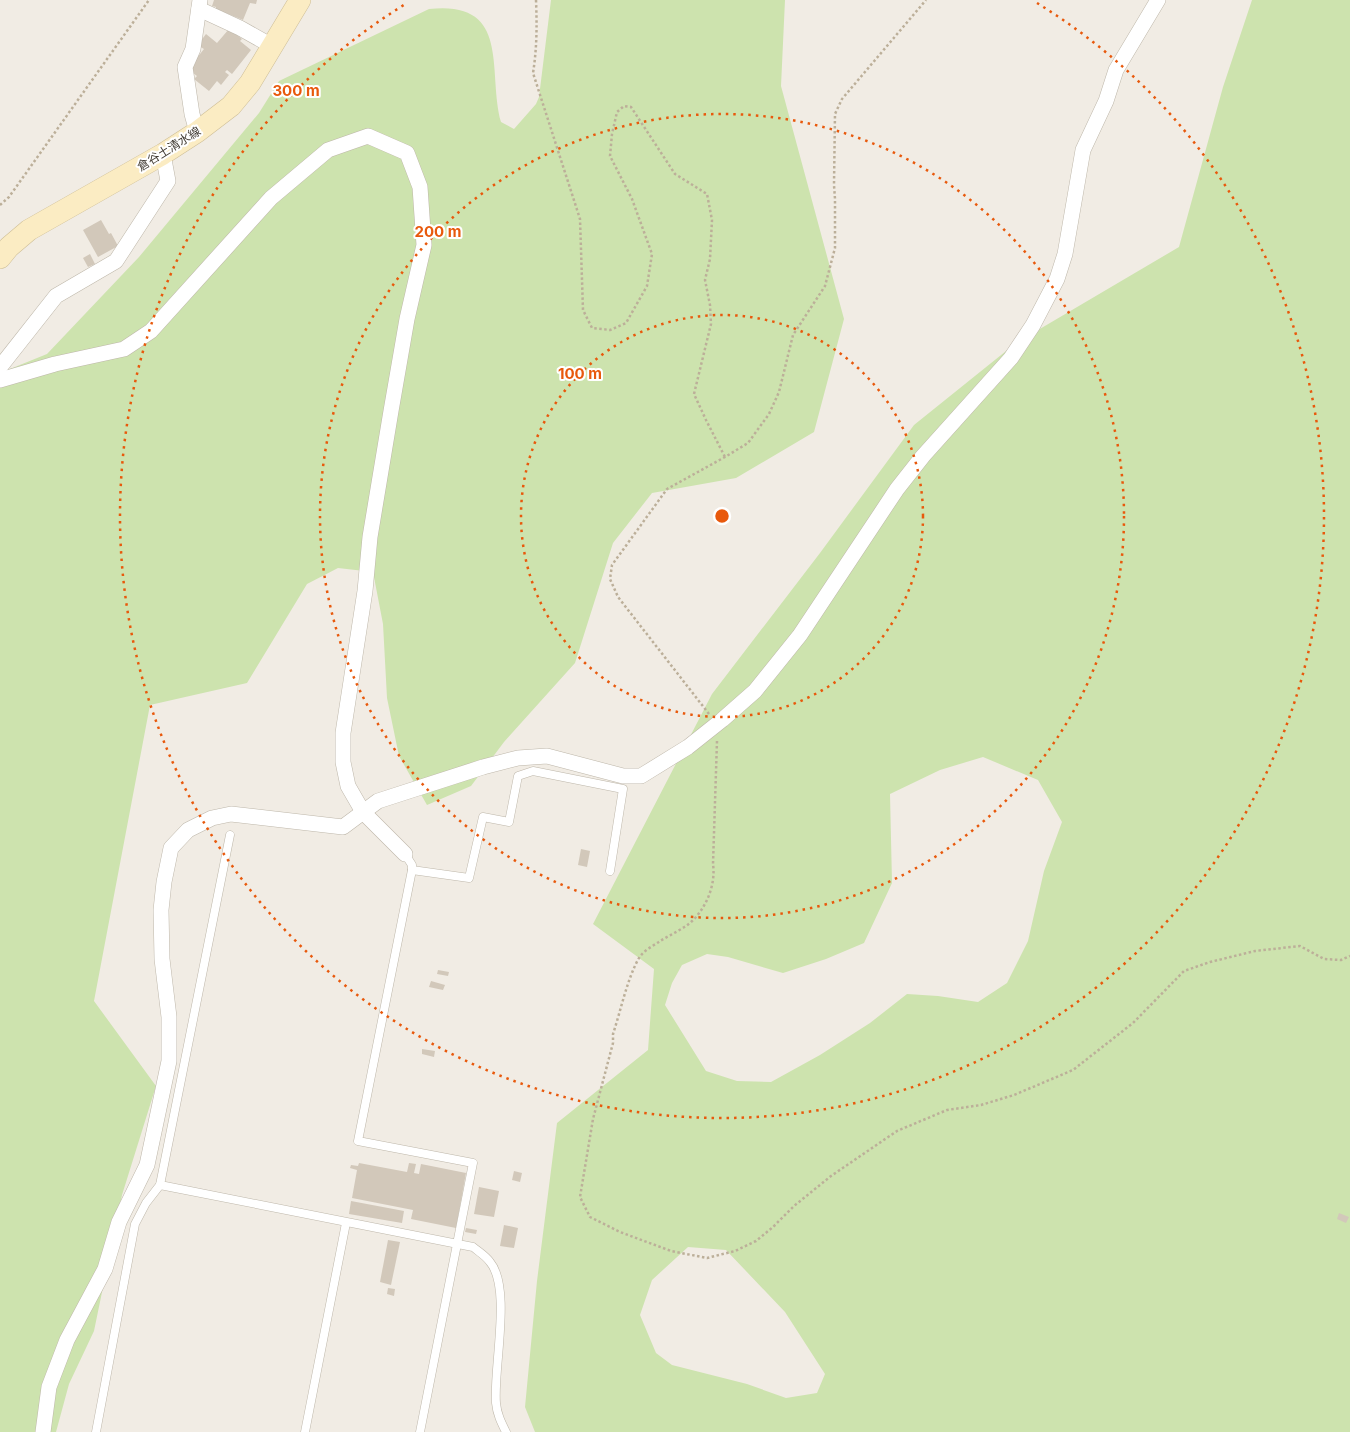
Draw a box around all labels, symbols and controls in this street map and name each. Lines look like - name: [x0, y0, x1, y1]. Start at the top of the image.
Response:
- text: 300 m: [272, 81, 320, 100]
- street label: 倉谷土清水線: [134, 123, 203, 174]
- text: 200 m: [415, 222, 461, 241]
- text: 100 m: [558, 364, 602, 383]
- centre of rings: [713, 507, 731, 525]

